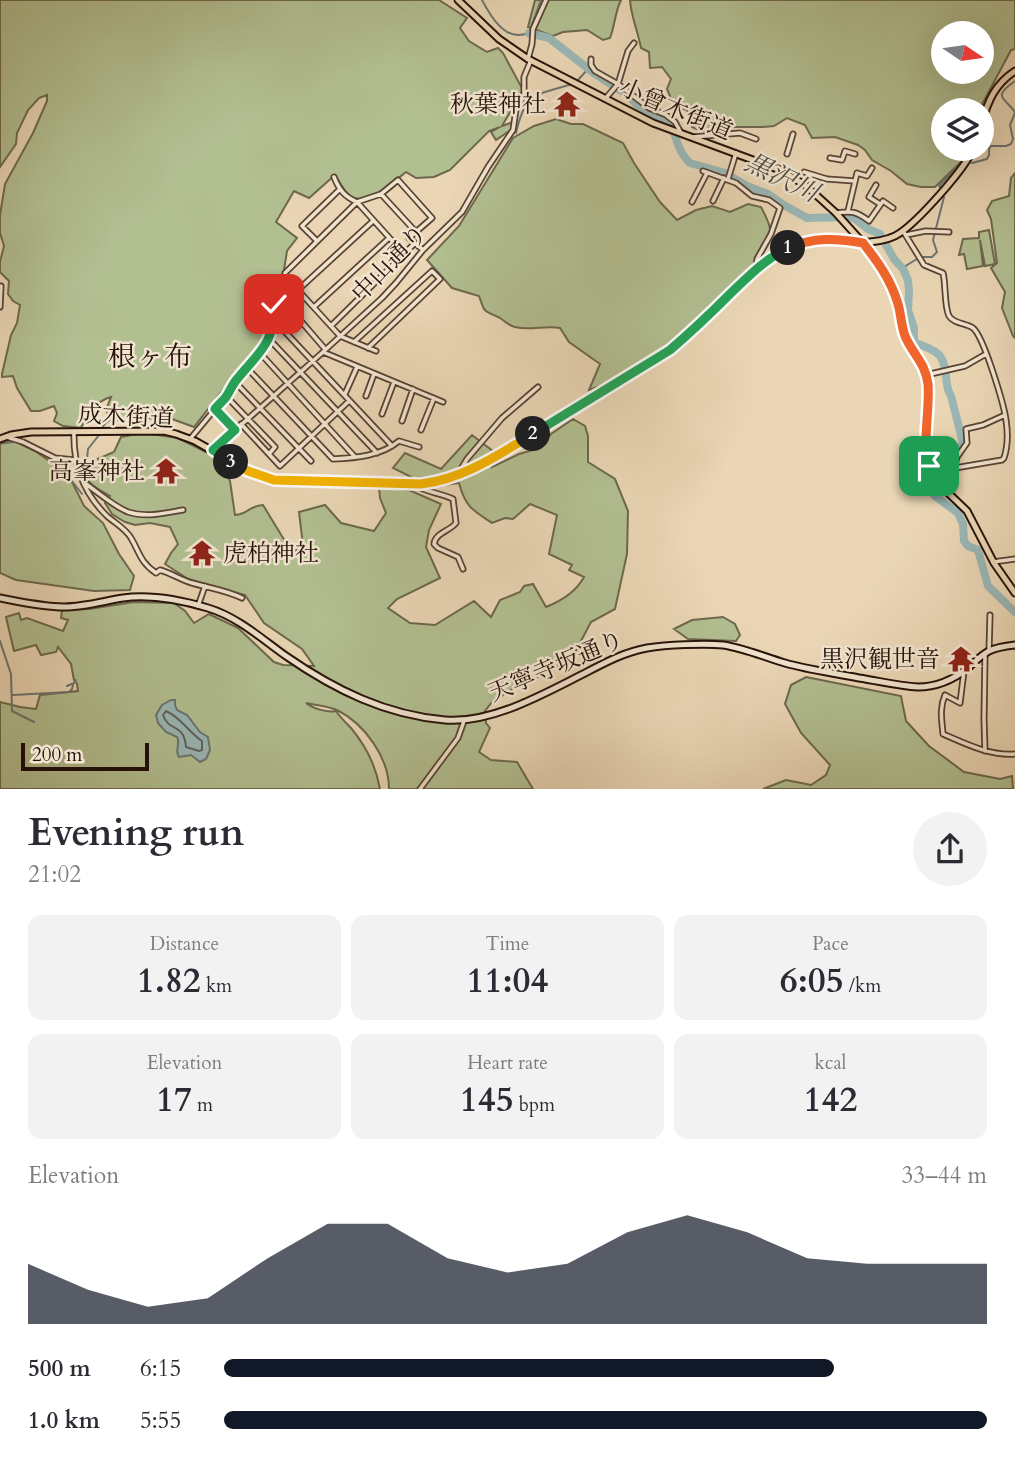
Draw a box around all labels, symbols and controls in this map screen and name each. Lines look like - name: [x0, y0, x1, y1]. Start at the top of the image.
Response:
- north arrow: [931, 21, 994, 84]
- map controls: [931, 21, 994, 161]
- street label: 小曾木街道: [614, 71, 737, 148]
- place label: 秋葉神社: [450, 88, 546, 121]
- temple icon: 秋葉神社: [552, 89, 582, 119]
- button: layers: [931, 98, 994, 161]
- water label: 黒沢川: [739, 145, 827, 212]
- street label: 中山通り: [344, 217, 435, 309]
- pin: 1: [770, 230, 806, 266]
- text: 1: [783, 234, 792, 260]
- pin: [244, 274, 304, 334]
- icon: check: [255, 285, 293, 323]
- district label: 根ヶ布: [108, 338, 192, 376]
- street label: 成木街道: [77, 398, 175, 435]
- pin: 2: [516, 416, 550, 452]
- text: 2: [528, 420, 537, 446]
- pin: [899, 436, 959, 496]
- pin: 3: [214, 444, 248, 480]
- icon: arrive: [910, 447, 948, 485]
- text: 3: [226, 448, 235, 474]
- place label: 高峯神社: [49, 455, 145, 488]
- temple icon: 高峯神社: [151, 456, 181, 486]
- place label: 虎柏神社: [223, 537, 319, 570]
- temple icon: 虎柏神社: [187, 538, 217, 568]
- street label: 天寧寺坂通り: [483, 623, 629, 710]
- place label: 黒沢観世音: [820, 643, 940, 676]
- temple icon: 黒沢観世音: [946, 644, 976, 674]
- scale bar: [21, 740, 149, 772]
- text: 200 m: [32, 742, 82, 768]
- text: Evening run: [28, 807, 244, 859]
- button: share: [913, 812, 987, 886]
- text: 21:02: [28, 859, 81, 890]
- text: Distance: [150, 931, 219, 957]
- text: Time: [486, 931, 529, 957]
- text: Pace: [812, 931, 849, 957]
- text: 1.82: [137, 957, 201, 1005]
- text: 11:04: [467, 957, 548, 1005]
- text: 6:05: [780, 957, 844, 1005]
- text: km: [201, 973, 232, 999]
- text: /km: [844, 973, 881, 999]
- text: Elevation: [147, 1050, 222, 1076]
- text: Heart rate: [467, 1050, 548, 1076]
- text: kcal: [815, 1050, 846, 1076]
- text: 17: [156, 1076, 192, 1124]
- text: 145: [460, 1076, 514, 1124]
- text: 142: [804, 1076, 857, 1124]
- text: m: [192, 1092, 213, 1118]
- text: bpm: [514, 1092, 555, 1118]
- text: Elevation: [28, 1160, 119, 1191]
- text: 33–44 m: [902, 1160, 987, 1191]
- text: 500 m: [28, 1353, 91, 1384]
- text: 6:15: [140, 1353, 181, 1384]
- text: 1.0 km: [28, 1405, 100, 1436]
- text: 5:55: [140, 1405, 181, 1436]

